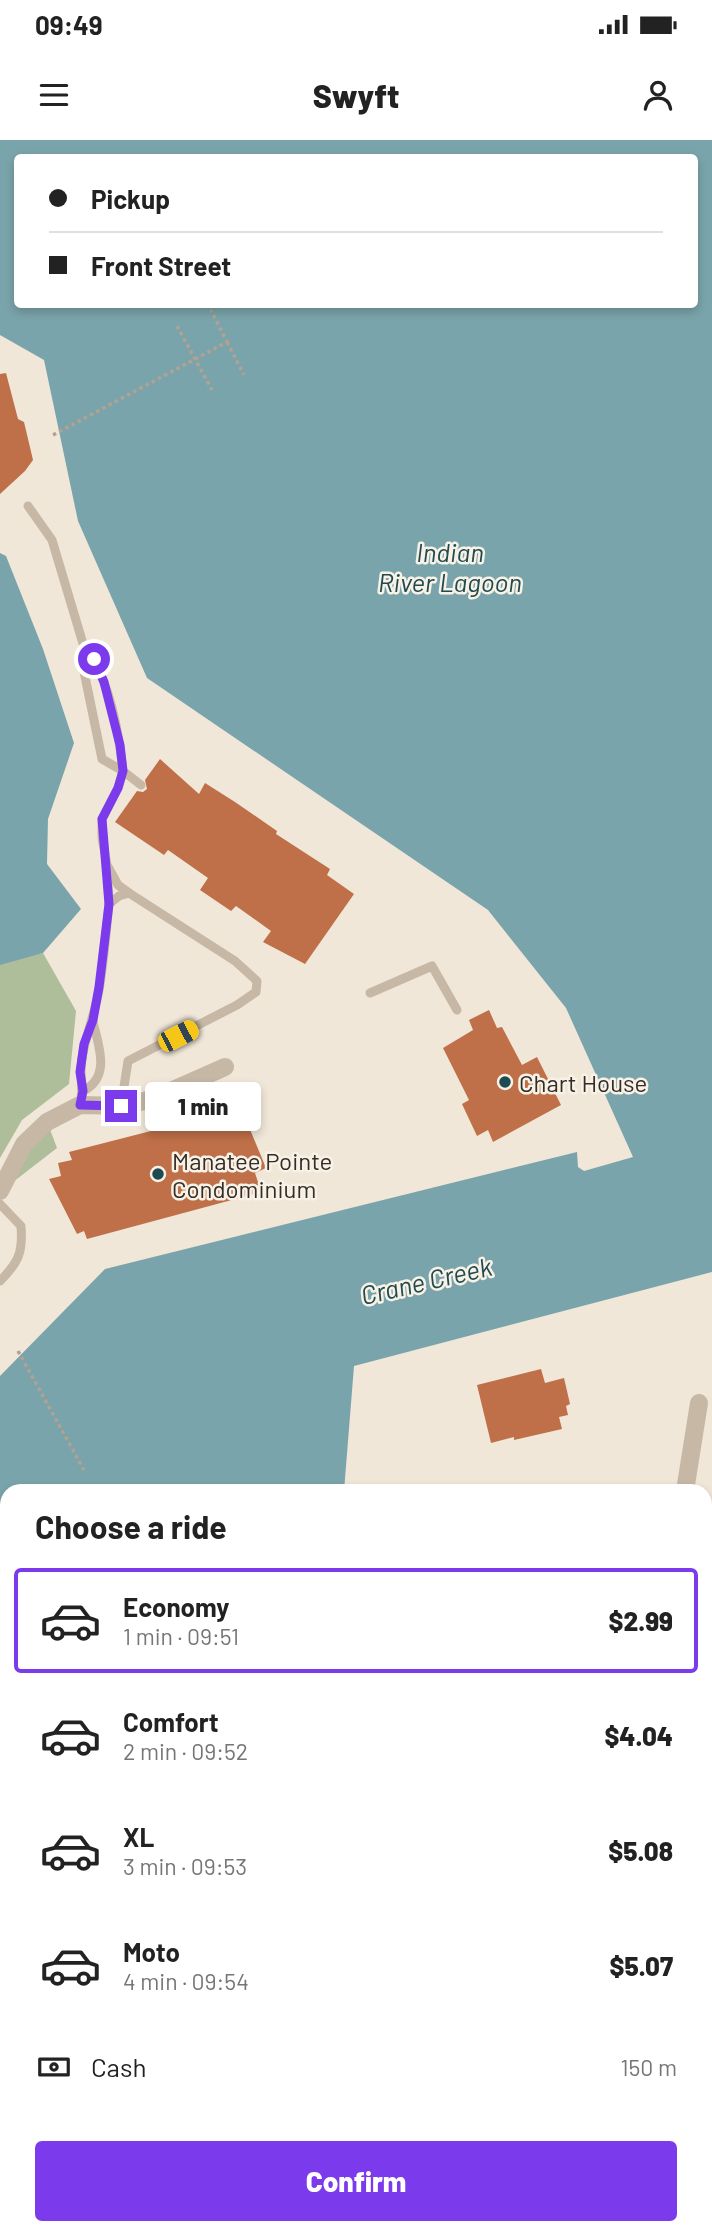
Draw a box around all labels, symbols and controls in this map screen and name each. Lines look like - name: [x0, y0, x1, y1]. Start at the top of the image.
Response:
- text: 09:49: [35, 9, 103, 40]
- icon: menu: [35, 76, 73, 114]
- text: Swyft: [313, 76, 399, 114]
- icon: person: [639, 76, 677, 114]
- text: Pickup: [91, 183, 170, 214]
- text: Front Street: [91, 250, 231, 281]
- water label: Indian River Lagoon: [378, 536, 522, 597]
- route start: [78, 643, 110, 675]
- car: [155, 1017, 202, 1055]
- place label: Chart House: [519, 1068, 647, 1097]
- marker: Chart House: [497, 1074, 513, 1090]
- callout: 1 min: [146, 1082, 261, 1130]
- route end: [105, 1090, 137, 1122]
- text: 1 min: [178, 1092, 228, 1120]
- place label: Manatee Pointe Condominium: [172, 1146, 332, 1203]
- marker: Manatee Pointe Condominium: [150, 1166, 166, 1182]
- water label: Crane Creek: [357, 1250, 495, 1310]
- text: Choose a ride: [35, 1507, 227, 1545]
- icon: car: [39, 1589, 102, 1652]
- text: Economy: [123, 1591, 229, 1622]
- text: $2.99: [609, 1605, 673, 1636]
- text: 1 min · 09:51: [123, 1622, 239, 1650]
- icon: car: [39, 1704, 102, 1767]
- text: Comfort: [123, 1706, 219, 1737]
- text: $4.04: [604, 1720, 673, 1751]
- text: 2 min · 09:52: [123, 1737, 248, 1765]
- icon: car: [39, 1819, 102, 1882]
- text: XL: [123, 1821, 154, 1852]
- text: $5.08: [608, 1835, 673, 1866]
- text: 3 min · 09:53: [123, 1852, 247, 1880]
- icon: car: [39, 1934, 102, 1997]
- text: Moto: [123, 1936, 180, 1967]
- text: $5.07: [610, 1950, 673, 1981]
- text: 4 min · 09:54: [123, 1967, 249, 1995]
- icon: cash: [35, 2048, 73, 2086]
- text: Cash: [91, 2051, 146, 2082]
- text: 150 m: [621, 2053, 677, 2081]
- button: Confirm: [35, 2141, 677, 2221]

